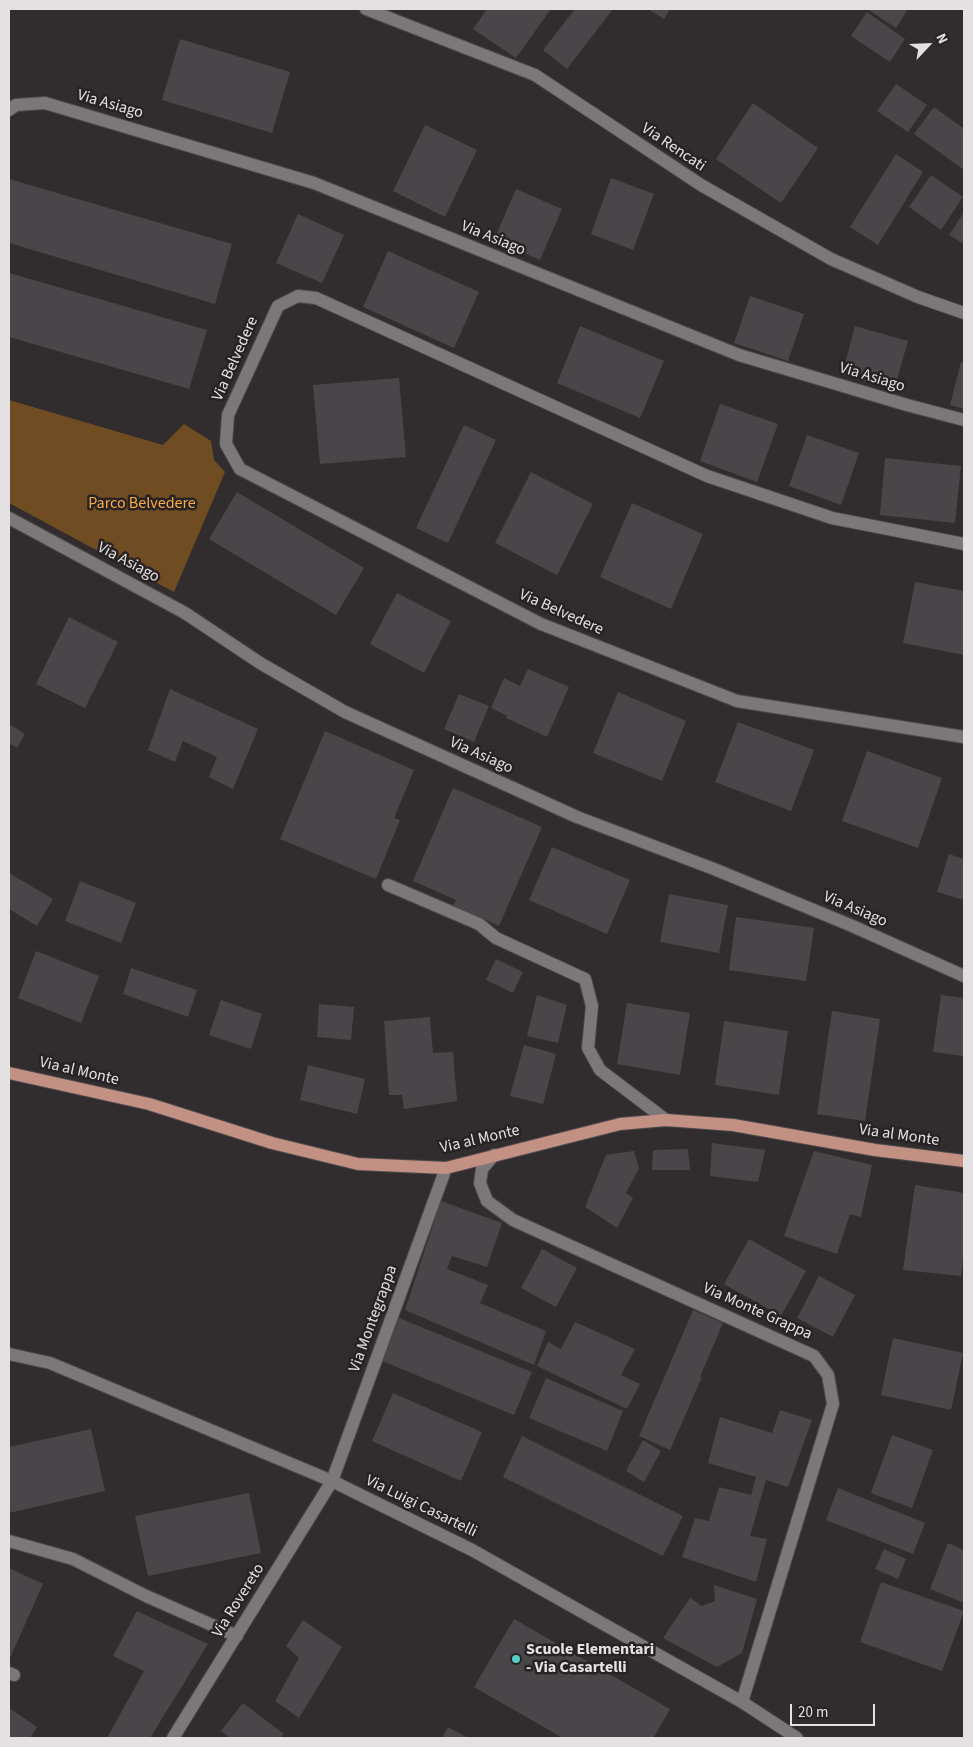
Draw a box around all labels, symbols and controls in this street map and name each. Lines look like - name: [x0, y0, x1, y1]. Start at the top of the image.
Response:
- north arrow: [903, 20, 953, 70]
- text: N: [931, 30, 953, 47]
- street label: Via Asiago: [75, 86, 145, 124]
- street label: Via Rencati: [637, 120, 709, 176]
- street label: Via Asiago: [458, 217, 528, 261]
- street label: Via Belvedere: [209, 314, 263, 404]
- street label: Via Asiago: [837, 359, 907, 397]
- park label: Parco Belvedere: [88, 494, 196, 514]
- street label: Via Asiago: [94, 539, 162, 587]
- street label: Via Belvedere: [516, 586, 606, 640]
- street label: Via Asiago: [446, 733, 516, 779]
- street label: Via Asiago: [820, 888, 890, 932]
- street label: Via al Monte: [37, 1054, 121, 1090]
- street label: Via al Monte: [858, 1121, 940, 1151]
- street label: Via al Monte: [438, 1122, 522, 1158]
- street label: Via Montegrappa: [346, 1263, 402, 1375]
- street label: Via Monte Grappa: [699, 1279, 815, 1345]
- street label: Via Luigi Casartelli: [362, 1472, 480, 1542]
- street label: Via Rovereto: [209, 1561, 269, 1641]
- place label: Scuole Elementari - Via Casartelli: [526, 1640, 654, 1678]
- marker: Scuole Elementari - Via Casartelli: [510, 1653, 522, 1665]
- scale bar: [793, 1694, 878, 1726]
- text: 20 m: [798, 1702, 828, 1723]

